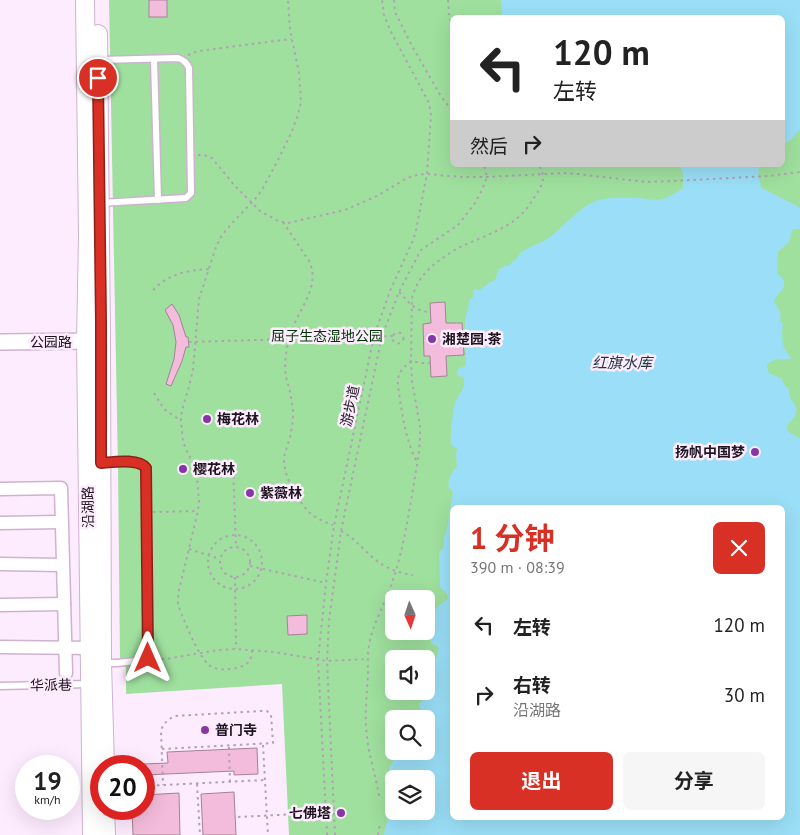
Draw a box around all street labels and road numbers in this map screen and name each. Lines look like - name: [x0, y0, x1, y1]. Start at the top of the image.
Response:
- street label: 公园路: [30, 333, 72, 351]
- street label: 游步道: [337, 384, 363, 428]
- street label: 沿湖路: [79, 486, 97, 528]
- street label: 华派巷: [30, 676, 72, 694]

